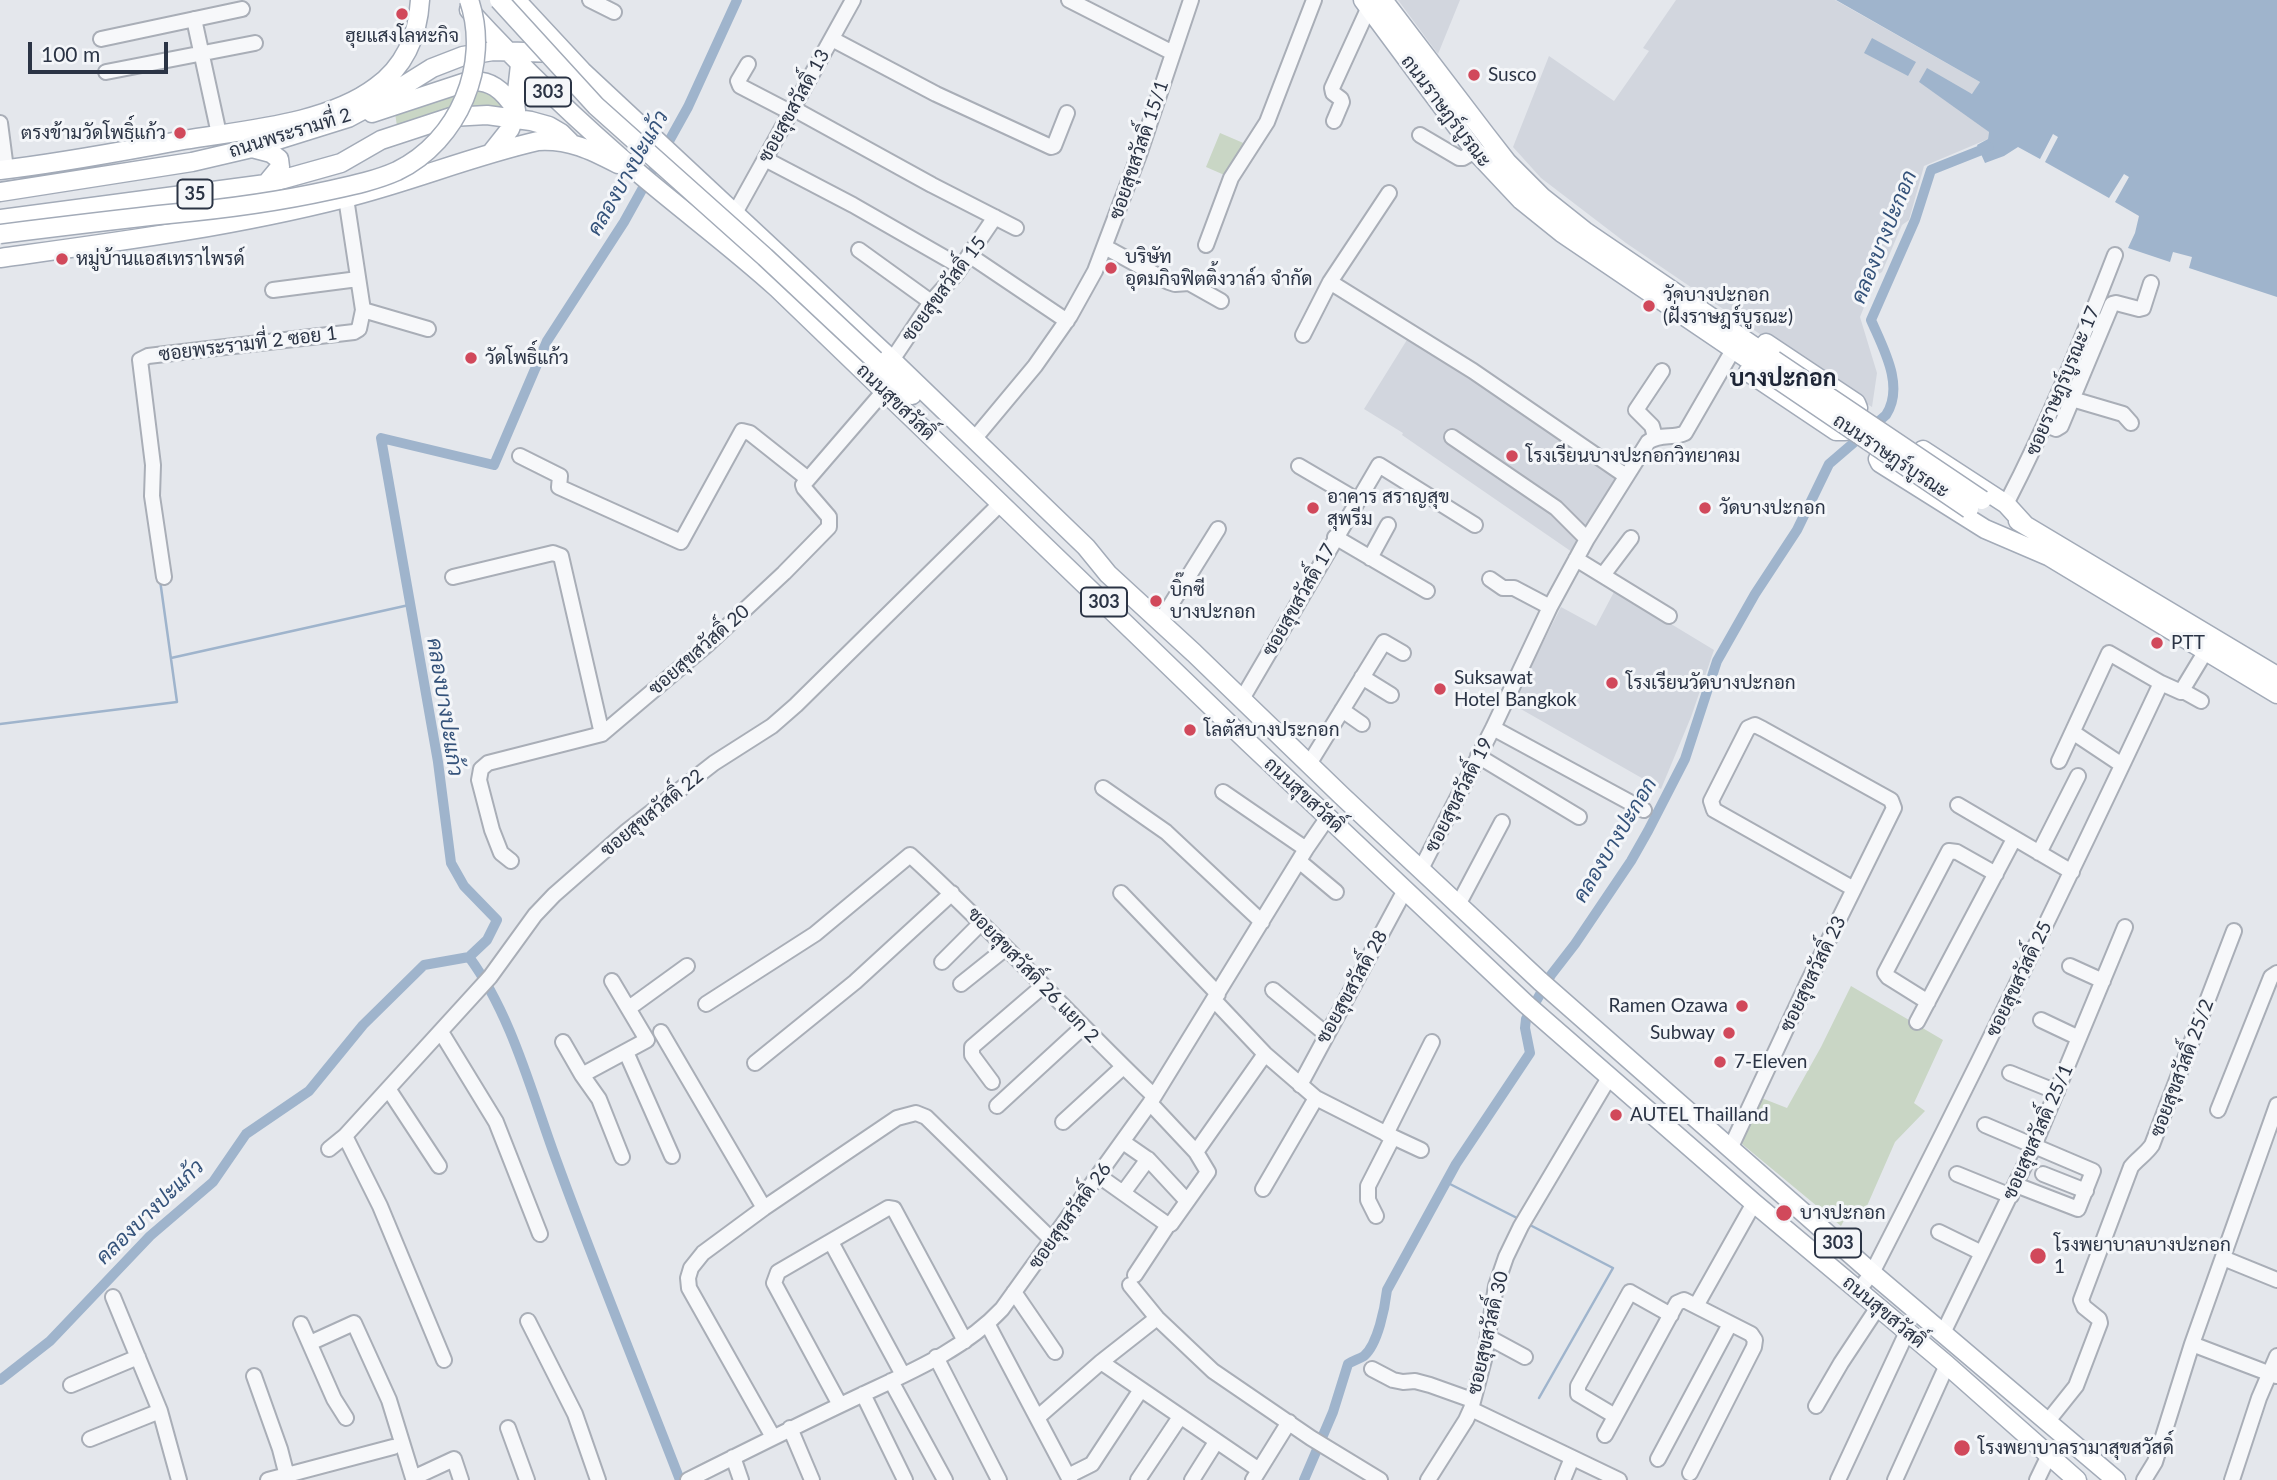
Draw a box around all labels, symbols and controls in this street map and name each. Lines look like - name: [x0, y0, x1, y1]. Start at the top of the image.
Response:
- marker: ฮุยแสงโลหะกิจ: [394, 6, 410, 22]
- place label: ฮุยแสงโลหะกิจ: [345, 25, 459, 47]
- scale bar: [32, 28, 172, 72]
- text: 100 m: [41, 41, 100, 66]
- street label: ซอยสุขสวัสดิ์ 13: [753, 45, 835, 167]
- street label: ถนนราษฎร์บูรณะ: [1396, 50, 1496, 172]
- place label: Susco: [1488, 64, 1537, 86]
- marker: Susco: [1466, 67, 1482, 83]
- street label: ซอยสุขสวัสดิ์ 15/1: [1105, 77, 1173, 223]
- road number: 303: [525, 78, 571, 106]
- street label: ถนนพระรามที่ 2: [226, 104, 354, 162]
- water label: คลองบางปะแก้ว: [582, 106, 674, 240]
- place label: ตรงข้ามวัดโพธฺิ์แก้ว: [21, 122, 166, 144]
- marker: ตรงข้ามวัดโพธฺิ์แก้ว: [172, 125, 188, 141]
- water label: คลองบางปะกอก: [1846, 167, 1922, 307]
- road number: 35: [178, 180, 212, 209]
- street label: ซอยสุขสวัสดิ์ 15: [897, 232, 991, 346]
- place label: บริษัท อุดมกิจฟิตติ้งวาล์ว จำกัด: [1125, 246, 1312, 290]
- place label: หมู่บ้านแอสเทราไพรด์: [76, 248, 245, 270]
- marker: หมู่บ้านแอสเทราไพรด์: [54, 251, 70, 267]
- marker: บริษัท อุดมกิจฟิตติ้งวาล์ว จำกัด: [1103, 260, 1119, 276]
- place label: วัดบางปะกอก (ฝั่งราษฎร์บูรณะ): [1663, 284, 1793, 328]
- marker: วัดบางปะกอก (ฝั่งราษฎร์บูรณะ): [1641, 298, 1657, 314]
- street label: ซอยราษฎร์บูรณะ 17: [2021, 303, 2105, 459]
- street label: ซอยพระรามที่ 2 ซอย 1: [157, 322, 339, 366]
- place label: วัดโพธิ์แก้ว: [485, 347, 569, 369]
- marker: วัดโพธิ์แก้ว: [463, 350, 479, 366]
- street label: ถนนสุขสวัสดิ์: [852, 359, 940, 445]
- district label: บางปะกอก: [1729, 365, 1837, 393]
- street label: ถนนราษฎร์บูรณะ: [1829, 409, 1953, 503]
- place label: โรงเรียนบางปะกอกวิทยาคม: [1526, 445, 1740, 467]
- marker: โรงเรียนบางปะกอกวิทยาคม: [1504, 448, 1520, 464]
- place label: อาคาร สราญสุข สุพรีม: [1327, 486, 1450, 530]
- place label: วัดบางปะกอก: [1719, 497, 1826, 519]
- marker: อาคาร สราญสุข สุพรีม: [1305, 500, 1321, 516]
- marker: วัดบางปะกอก: [1697, 500, 1713, 516]
- street label: ซอยสุขสวัสดิ์ 17: [1258, 540, 1340, 660]
- place label: บิ๊กซี บางปะกอก: [1170, 579, 1256, 623]
- road number: 303: [1081, 588, 1127, 616]
- marker: บิ๊กซี บางปะกอก: [1148, 593, 1164, 609]
- street label: ซอยสุขสวัสดิ์ 20: [644, 600, 754, 700]
- place label: PTT: [2171, 632, 2205, 654]
- marker: PTT: [2149, 635, 2165, 651]
- water label: คลองบางปะแก้ว: [422, 636, 468, 778]
- place label: Suksawat Hotel Bangkok: [1454, 667, 1577, 711]
- place label: โรงเรียนวัดบางปะกอก: [1626, 672, 1796, 694]
- marker: โรงเรียนวัดบางปะกอก: [1604, 675, 1620, 691]
- marker: Suksawat Hotel Bangkok: [1432, 681, 1448, 697]
- place label: โลตัสบางประกอก: [1204, 719, 1340, 741]
- marker: โลตัสบางประกอก: [1182, 722, 1198, 738]
- street label: ซอยสุขสวัสดิ์ 19: [1420, 734, 1498, 856]
- street label: ถนนสุขสวัสดิ์: [1259, 752, 1349, 838]
- street label: ซอยสุขสวัสดิ์ 22: [596, 765, 708, 861]
- water label: คลองบางปะกอก: [1568, 773, 1662, 907]
- street label: ซอยสุขสวัสดิ์ 26 แยก 2: [962, 903, 1104, 1047]
- street label: ซอยสุขสวัสดิ์ 23: [1775, 912, 1851, 1036]
- street label: ซอยสุขสวัสดิ์ 25: [1981, 917, 2057, 1041]
- street label: ซอยสุขสวัสดิ์ 28: [1311, 926, 1393, 1048]
- place label: Ramen Ozawa: [1608, 995, 1728, 1017]
- street label: ซอยสุขสวัสดิ์ 25/2: [2145, 996, 2219, 1140]
- marker: Ramen Ozawa: [1734, 998, 1750, 1014]
- place label: Subway: [1650, 1022, 1715, 1044]
- marker: Subway: [1721, 1025, 1737, 1041]
- place label: 7-Eleven: [1734, 1051, 1807, 1073]
- marker: 7-Eleven: [1712, 1054, 1728, 1070]
- street label: ซอยสุขสวัสดิ์ 25/1: [1998, 1061, 2078, 1203]
- place label: AUTEL Thailland: [1630, 1104, 1769, 1126]
- marker: AUTEL Thailland: [1608, 1107, 1624, 1123]
- water label: คลองบางปะแก้ว: [91, 1154, 209, 1270]
- street label: ซอยสุขสวัสดิ์ 26: [1024, 1158, 1116, 1274]
- place label: บางปะกอก: [1800, 1202, 1886, 1224]
- marker: บางปะกอก: [1774, 1203, 1794, 1223]
- road number: 303: [1815, 1228, 1861, 1258]
- place label: โรงพยาบาลบางปะกอก 1: [2054, 1234, 2231, 1278]
- marker: โรงพยาบาลบางปะกอก 1: [2028, 1246, 2048, 1266]
- street label: ซอยสุขสวัสดิ์ 30: [1463, 1269, 1513, 1397]
- street label: ถนนสุขสวัสดิ์: [1838, 1271, 1930, 1353]
- place label: โรงพยาบาลรามาสุขสวัสดิ์: [1978, 1437, 2174, 1459]
- marker: โรงพยาบาลรามาสุขสวัสดิ์: [1952, 1438, 1972, 1458]

